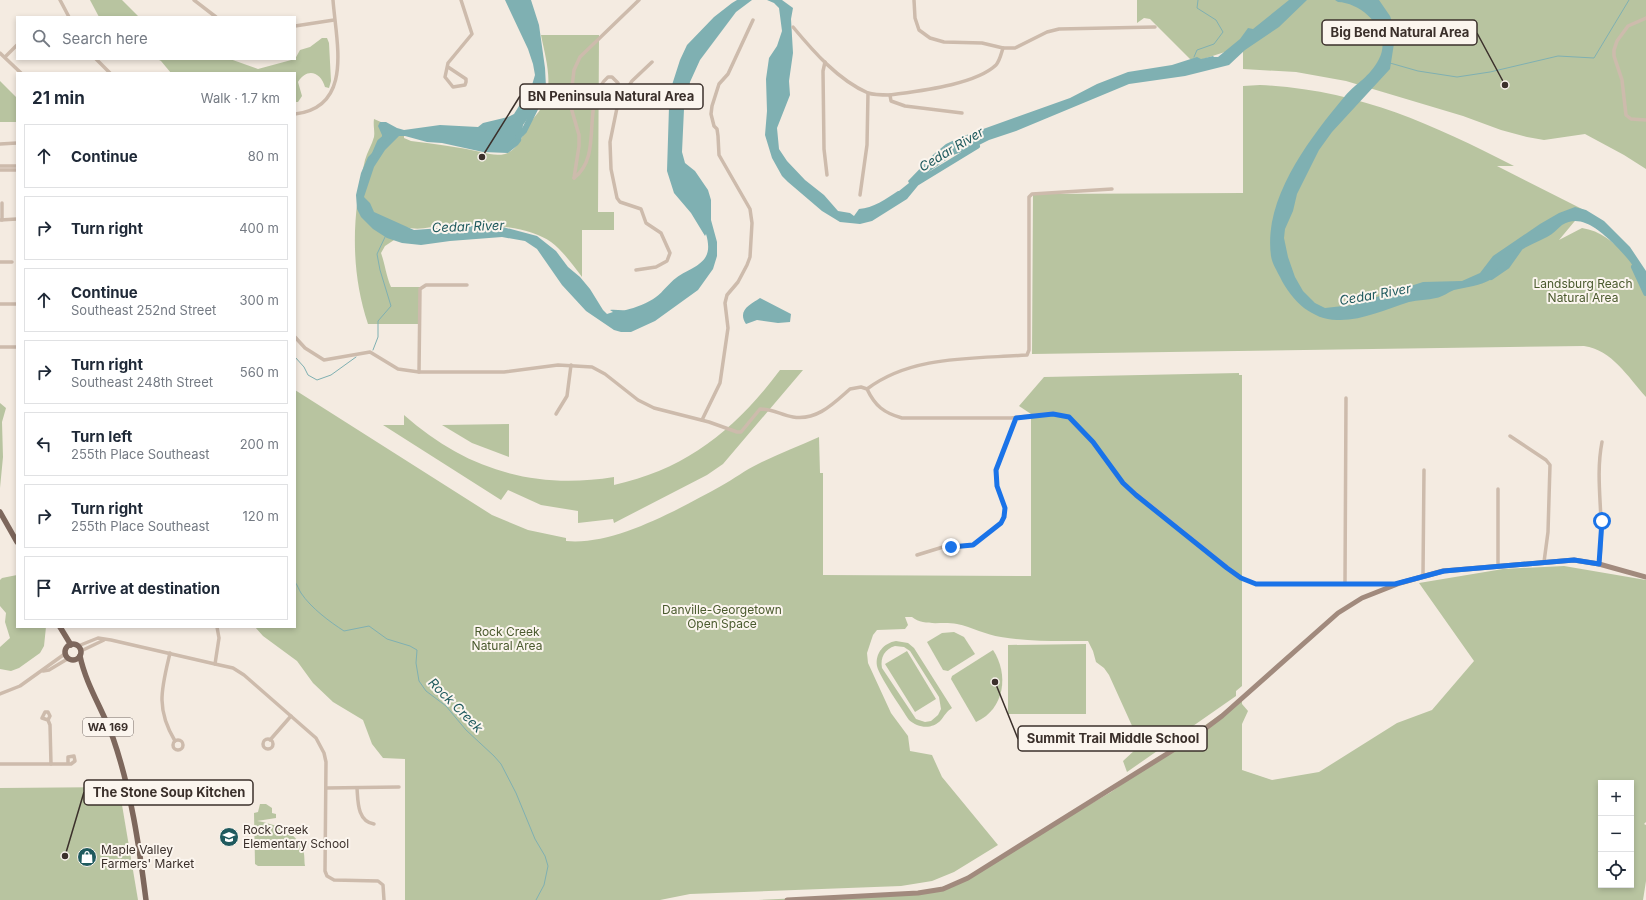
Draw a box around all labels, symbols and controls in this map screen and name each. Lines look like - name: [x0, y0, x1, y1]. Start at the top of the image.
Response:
- search box: [16, 16, 296, 60]
- callout: Big Bend Natural Area: [1322, 20, 1477, 45]
- text: Big Bend Natural Area: [1331, 24, 1469, 40]
- icon: search: [30, 27, 52, 49]
- text: Search here: [62, 29, 148, 48]
- callout: BN Peninsula Natural Area: [520, 84, 703, 109]
- text: 21 min: [32, 88, 85, 108]
- text: BN Peninsula Natural Area: [528, 88, 694, 104]
- text: Walk · 1.7 km: [201, 90, 280, 106]
- water label: Cedar River: [916, 123, 987, 175]
- icon: ahead: [33, 145, 55, 167]
- text: Continue: [71, 147, 138, 166]
- text: 80 m: [248, 148, 279, 164]
- icon: right: [33, 217, 55, 239]
- water label: Cedar River: [432, 217, 506, 235]
- text: Turn right: [71, 219, 143, 238]
- text: 400 m: [239, 220, 279, 236]
- park label: Landsburg Reach Natural Area: [1533, 276, 1633, 305]
- water label: Cedar River: [1338, 280, 1413, 308]
- text: Continue: [71, 283, 138, 302]
- icon: ahead: [33, 289, 55, 311]
- text: 300 m: [240, 292, 279, 308]
- text: Southeast 252nd Street: [71, 302, 216, 318]
- text: Turn right: [71, 355, 143, 374]
- icon: right: [33, 361, 55, 383]
- text: 560 m: [240, 364, 279, 380]
- text: Southeast 248th Street: [71, 374, 213, 390]
- text: Turn left: [71, 427, 132, 446]
- icon: left: [33, 433, 55, 455]
- text: 200 m: [240, 436, 279, 452]
- text: 255th Place Southeast: [71, 446, 210, 462]
- text: Turn right: [71, 499, 143, 518]
- icon: right: [33, 505, 55, 527]
- text: 120 m: [243, 508, 279, 524]
- route start: [1593, 512, 1611, 530]
- text: 255th Place Southeast: [71, 518, 210, 534]
- route end: [942, 538, 960, 556]
- icon: arrive: [33, 577, 55, 599]
- text: Arrive at destination: [71, 579, 220, 598]
- park label: Danville-Georgetown Open Space: [662, 602, 782, 631]
- park label: Rock Creek Natural Area: [472, 624, 542, 653]
- water label: Rock Creek: [425, 674, 487, 736]
- road number: WA 169: [83, 718, 133, 736]
- callout: Summit Trail Middle School: [1018, 726, 1207, 751]
- text: Summit Trail Middle School: [1027, 730, 1199, 746]
- callout: The Stone Soup Kitchen: [84, 780, 253, 805]
- map controls: [1598, 780, 1634, 888]
- button: +: [1598, 780, 1634, 816]
- text: The Stone Soup Kitchen: [93, 784, 245, 800]
- button: −: [1598, 816, 1634, 852]
- place label: Rock Creek Elementary School: [243, 822, 349, 851]
- school or university icon: Rock Creek Elementary School: [218, 826, 240, 848]
- place label: Maple Valley Farmers' Market: [101, 842, 194, 871]
- shop icon: Maple Valley Farmers' Market: [76, 846, 98, 868]
- button: locate: [1598, 852, 1634, 888]

